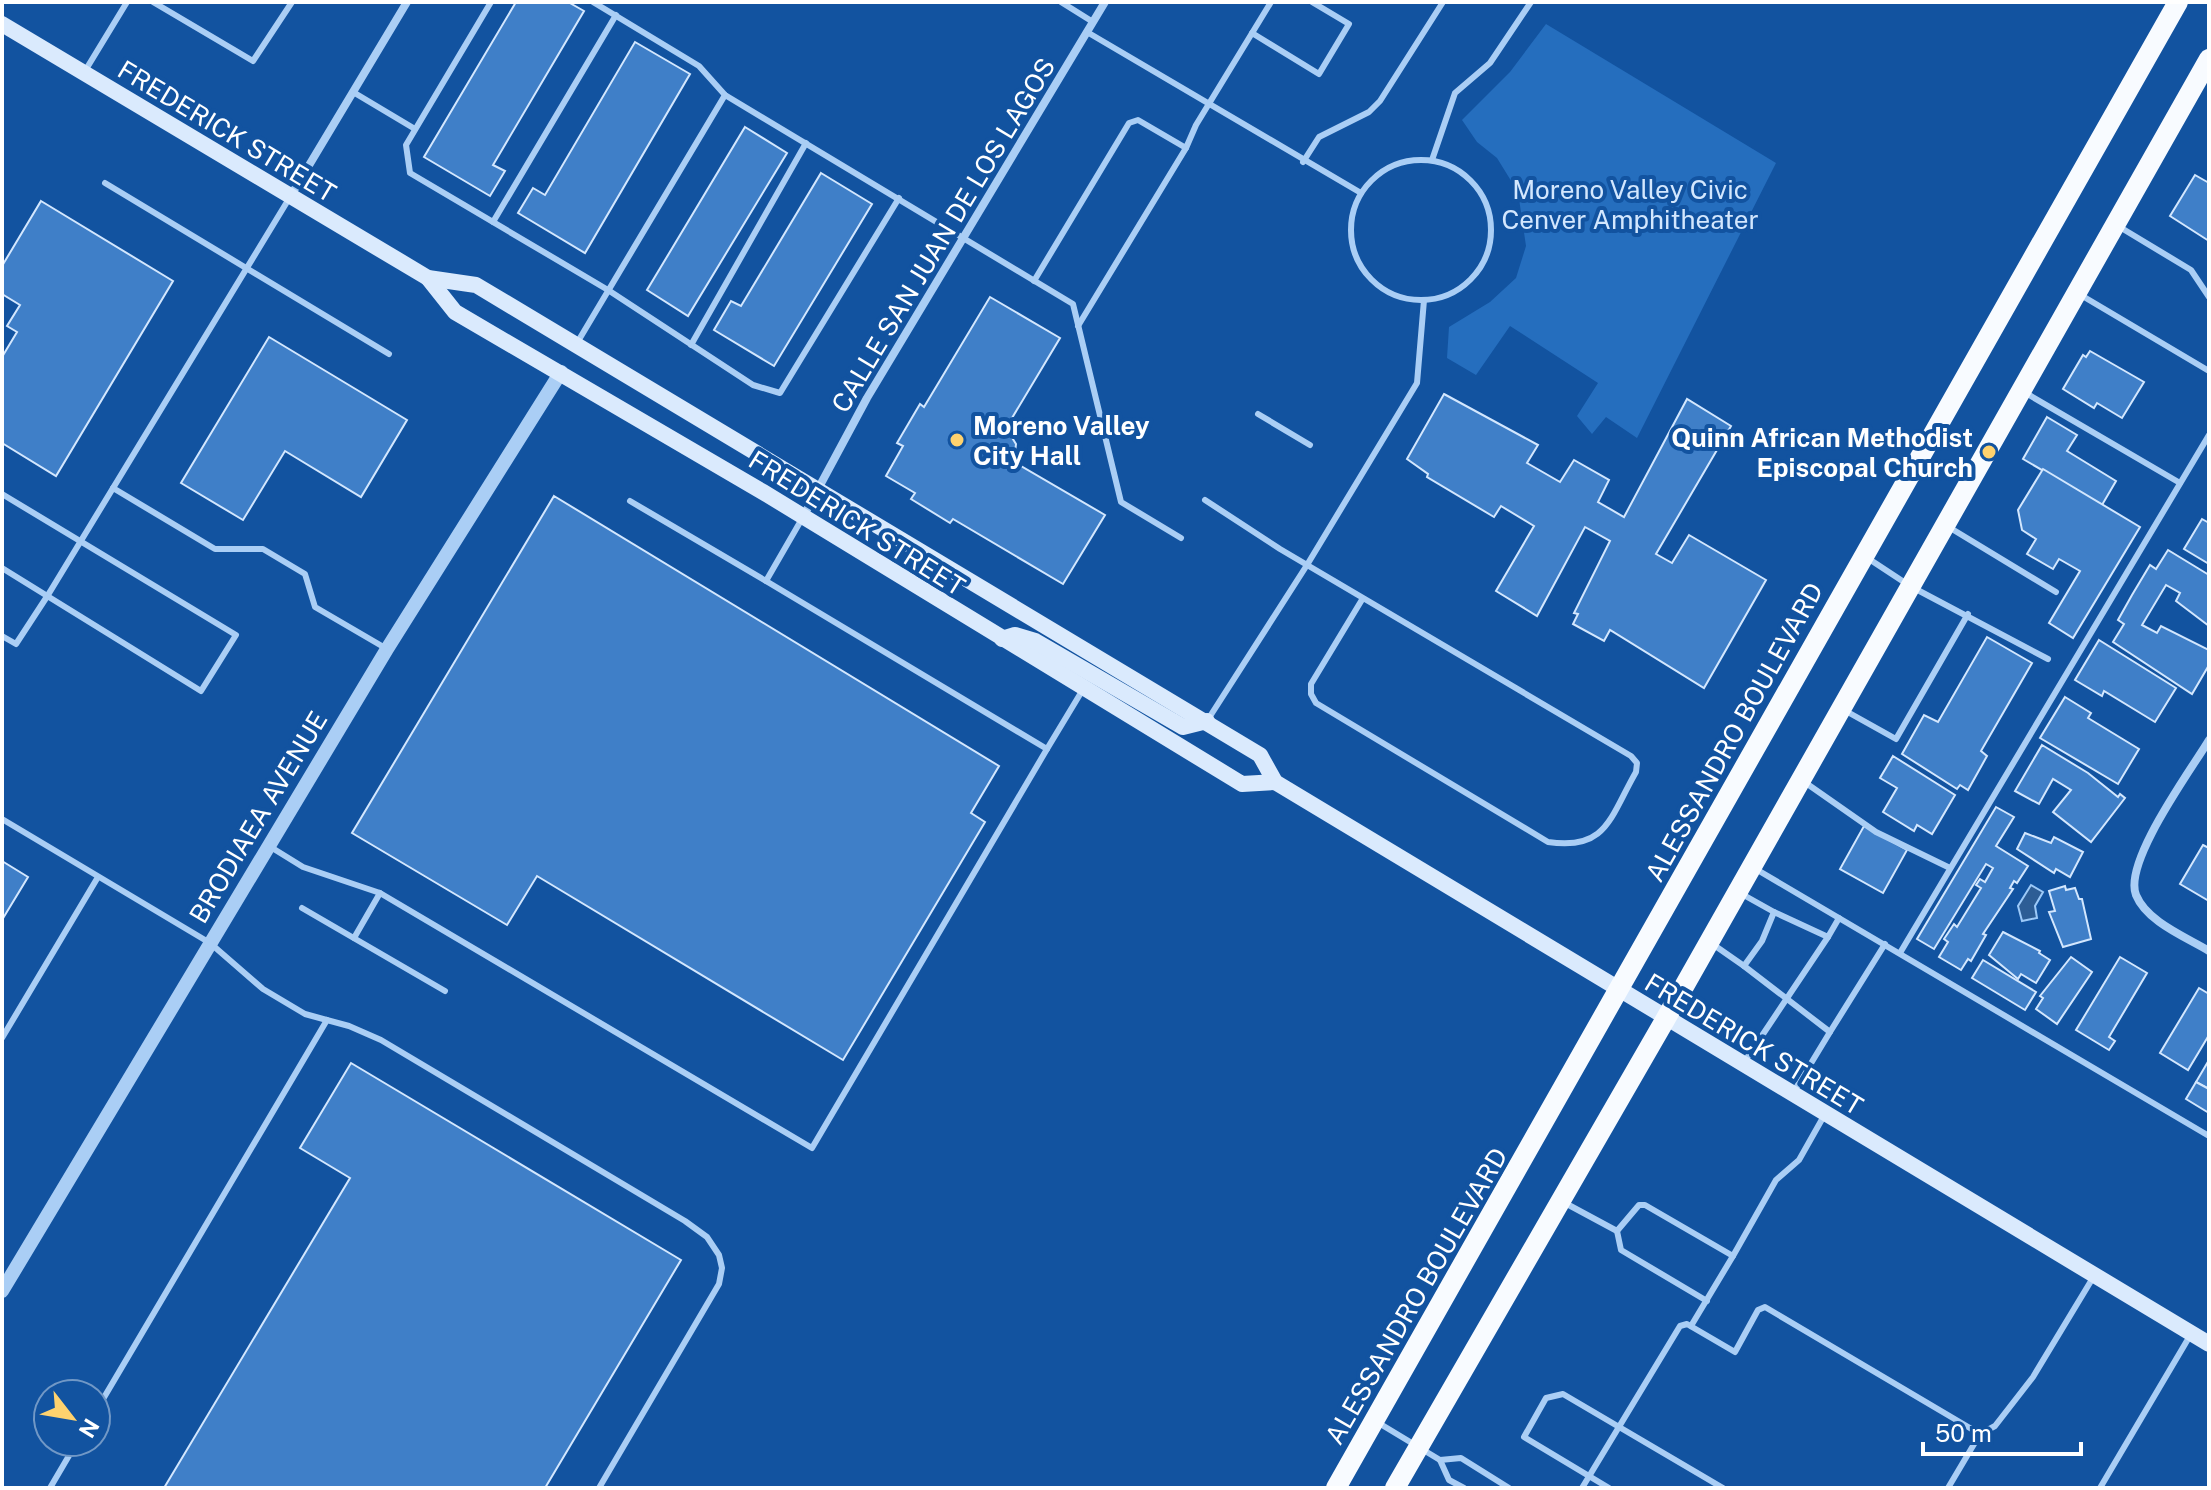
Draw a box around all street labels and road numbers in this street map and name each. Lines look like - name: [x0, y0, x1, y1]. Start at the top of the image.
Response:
- street label: CALLE SAN JUAN DE LOS LAGOS: [825, 52, 1061, 418]
- street label: FREDERICK STREET: [112, 54, 342, 208]
- street label: FREDERICK STREET: [743, 444, 971, 602]
- street label: ALESSANDRO BOULEVARD: [1639, 577, 1829, 887]
- street label: BRODIAEA AVENUE: [182, 705, 334, 929]
- street label: FREDERICK STREET: [1639, 967, 1869, 1121]
- street label: ALESSANDRO BOULEVARD: [1318, 1142, 1514, 1450]

